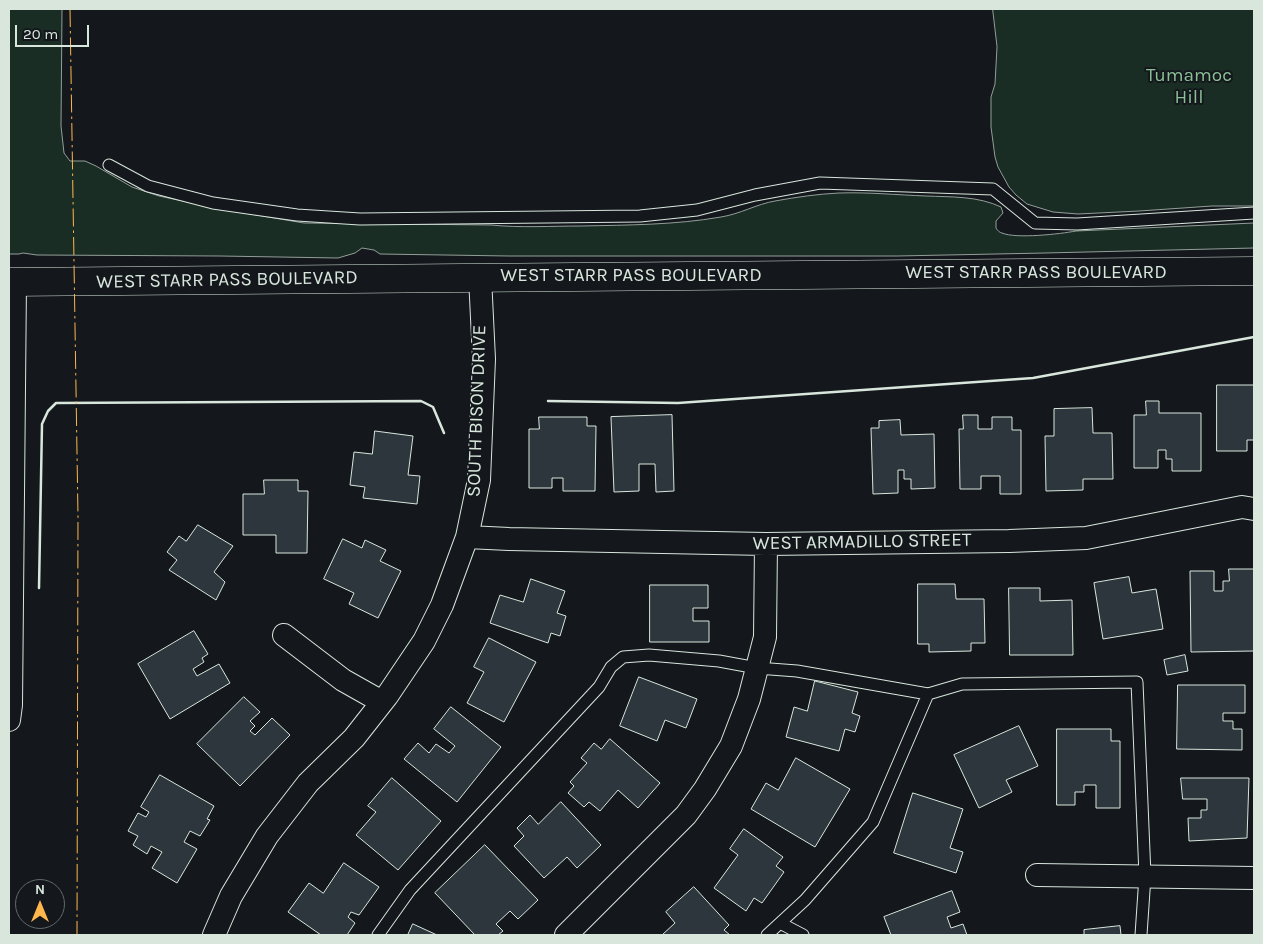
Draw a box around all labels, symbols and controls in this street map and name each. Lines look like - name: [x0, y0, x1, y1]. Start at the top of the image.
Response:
- scale bar: [18, 15, 91, 47]
- text: 20 m: [23, 25, 58, 43]
- park label: Tumamoc Hill: [1146, 65, 1232, 109]
- street label: WEST STARR PASS BOULEVARD: [905, 262, 1167, 284]
- street label: WEST STARR PASS BOULEVARD: [500, 265, 762, 287]
- street label: WEST STARR PASS BOULEVARD: [96, 266, 358, 294]
- street label: SOUTH BISON DRIVE: [463, 325, 491, 497]
- street label: WEST ARMADILLO STREET: [753, 529, 971, 555]
- north arrow: [15, 879, 65, 929]
- text: N: [35, 881, 45, 898]

